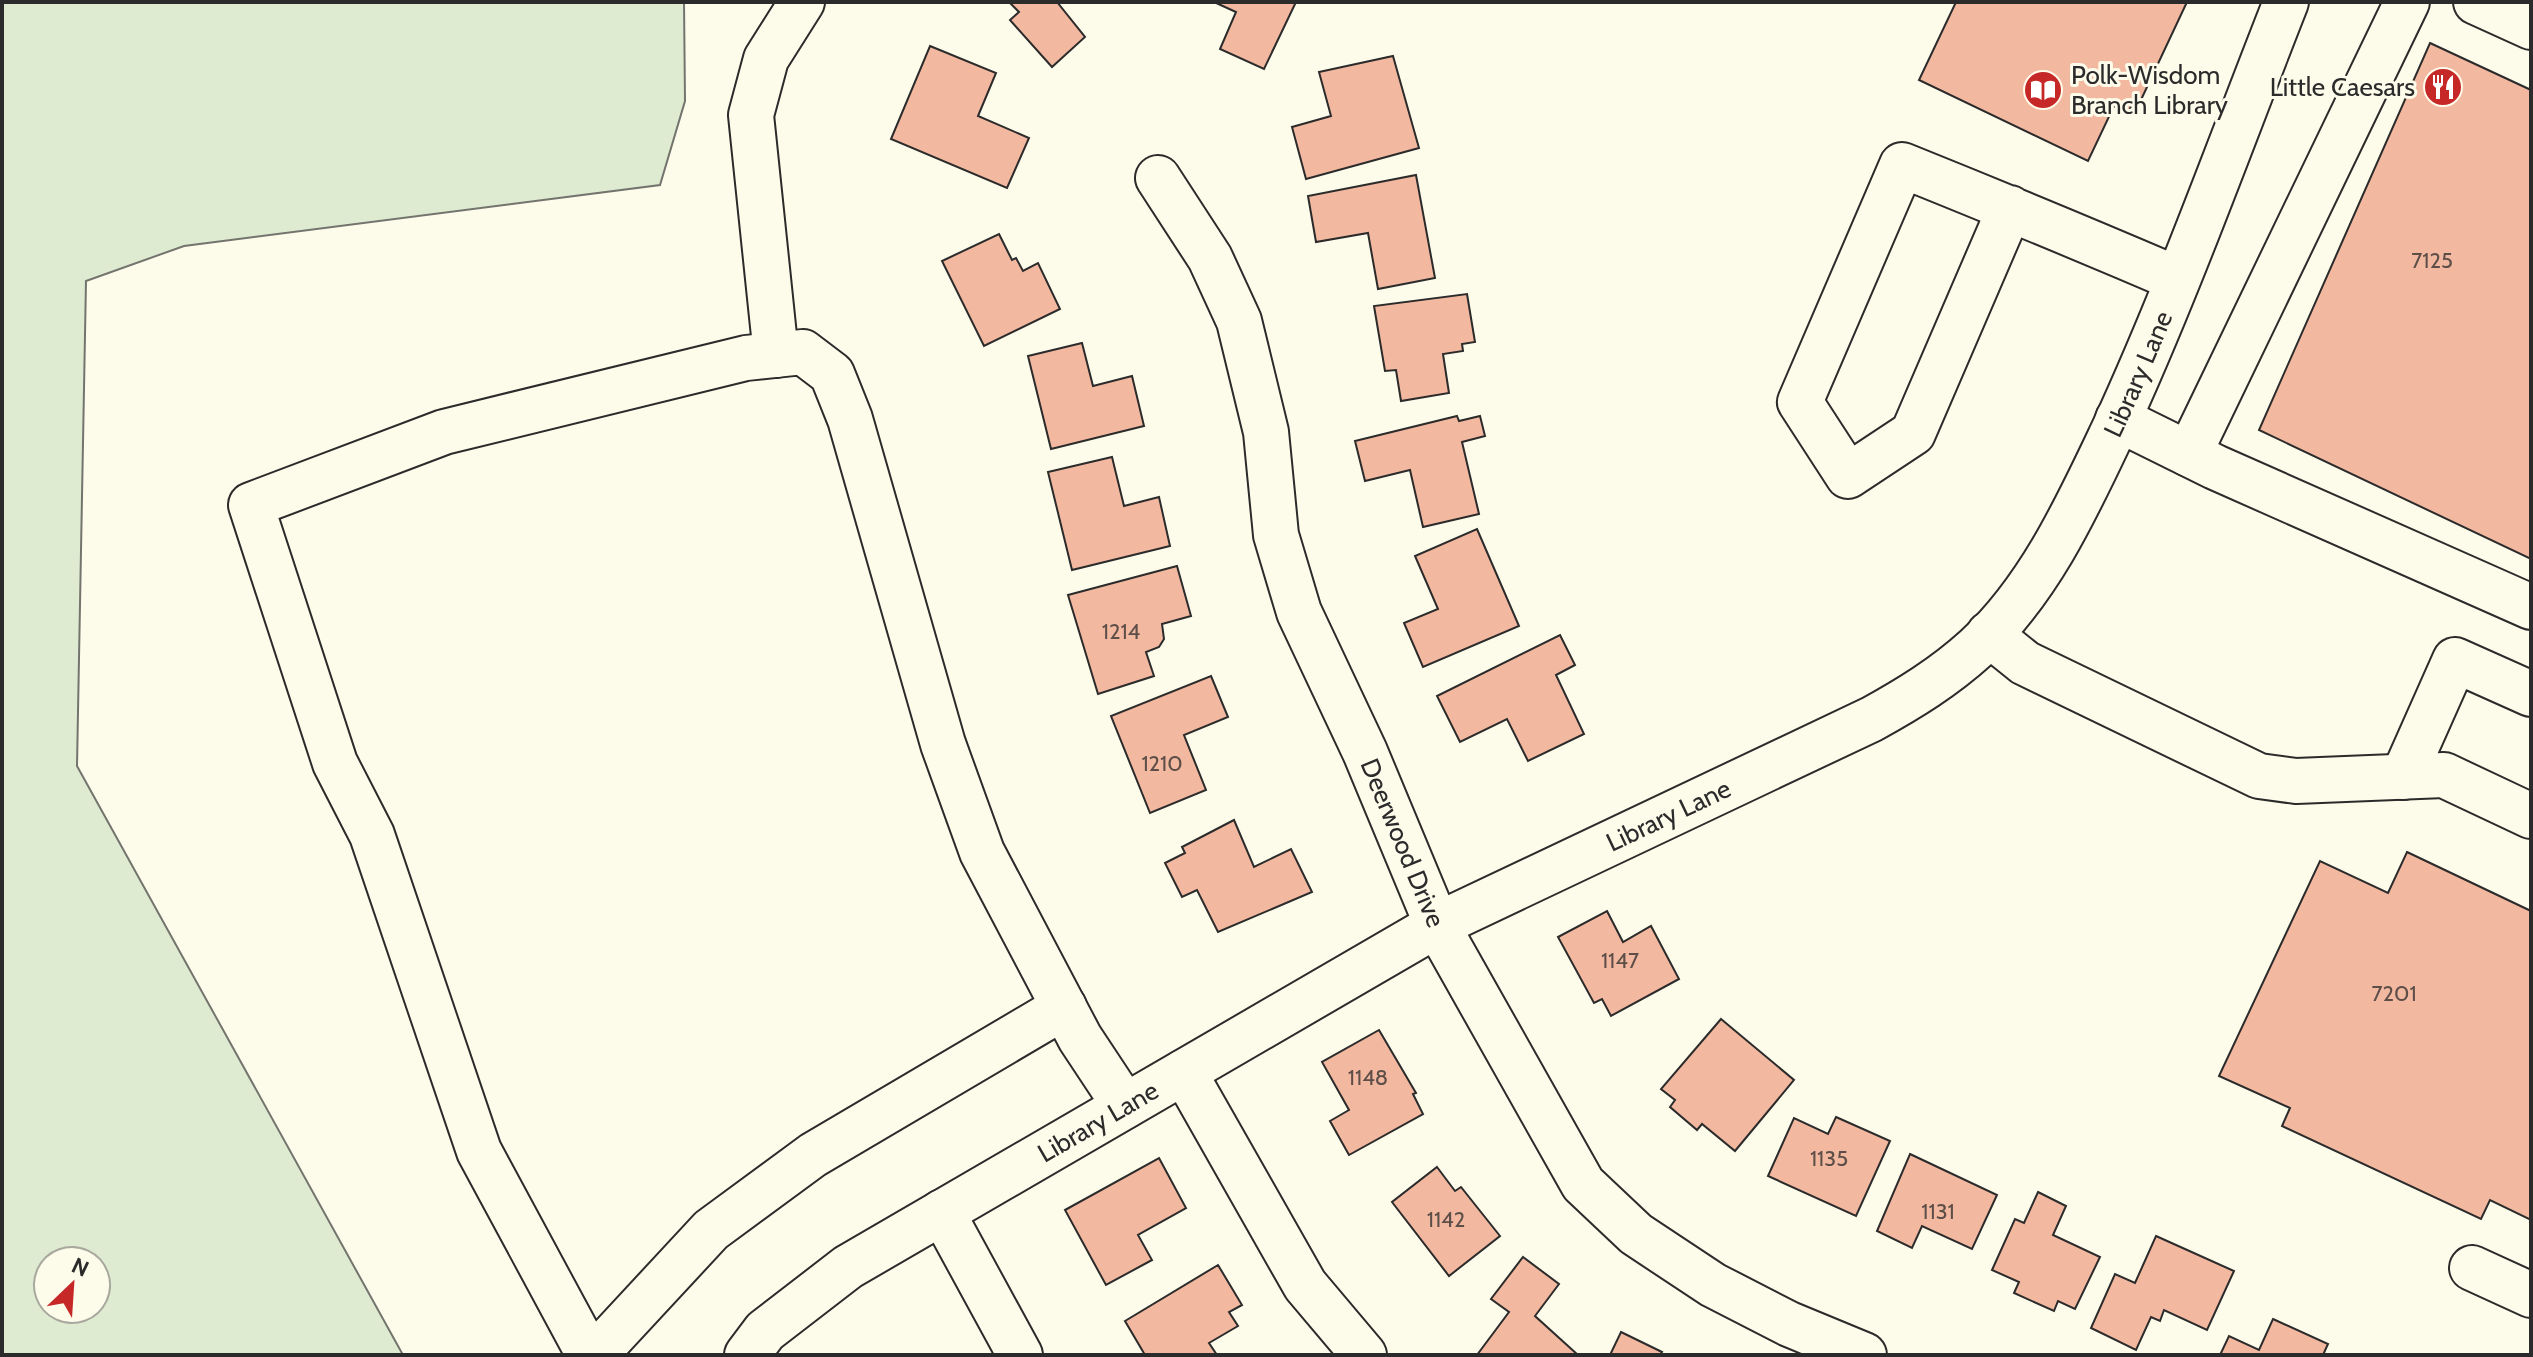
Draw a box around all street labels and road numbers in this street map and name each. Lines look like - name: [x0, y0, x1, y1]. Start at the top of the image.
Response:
- street label: Library Lane: [2097, 306, 2179, 442]
- street label: Deerwood Drive: [1354, 754, 1452, 932]
- street label: Library Lane: [1601, 772, 1736, 859]
- street label: Library Lane: [1032, 1074, 1164, 1169]

